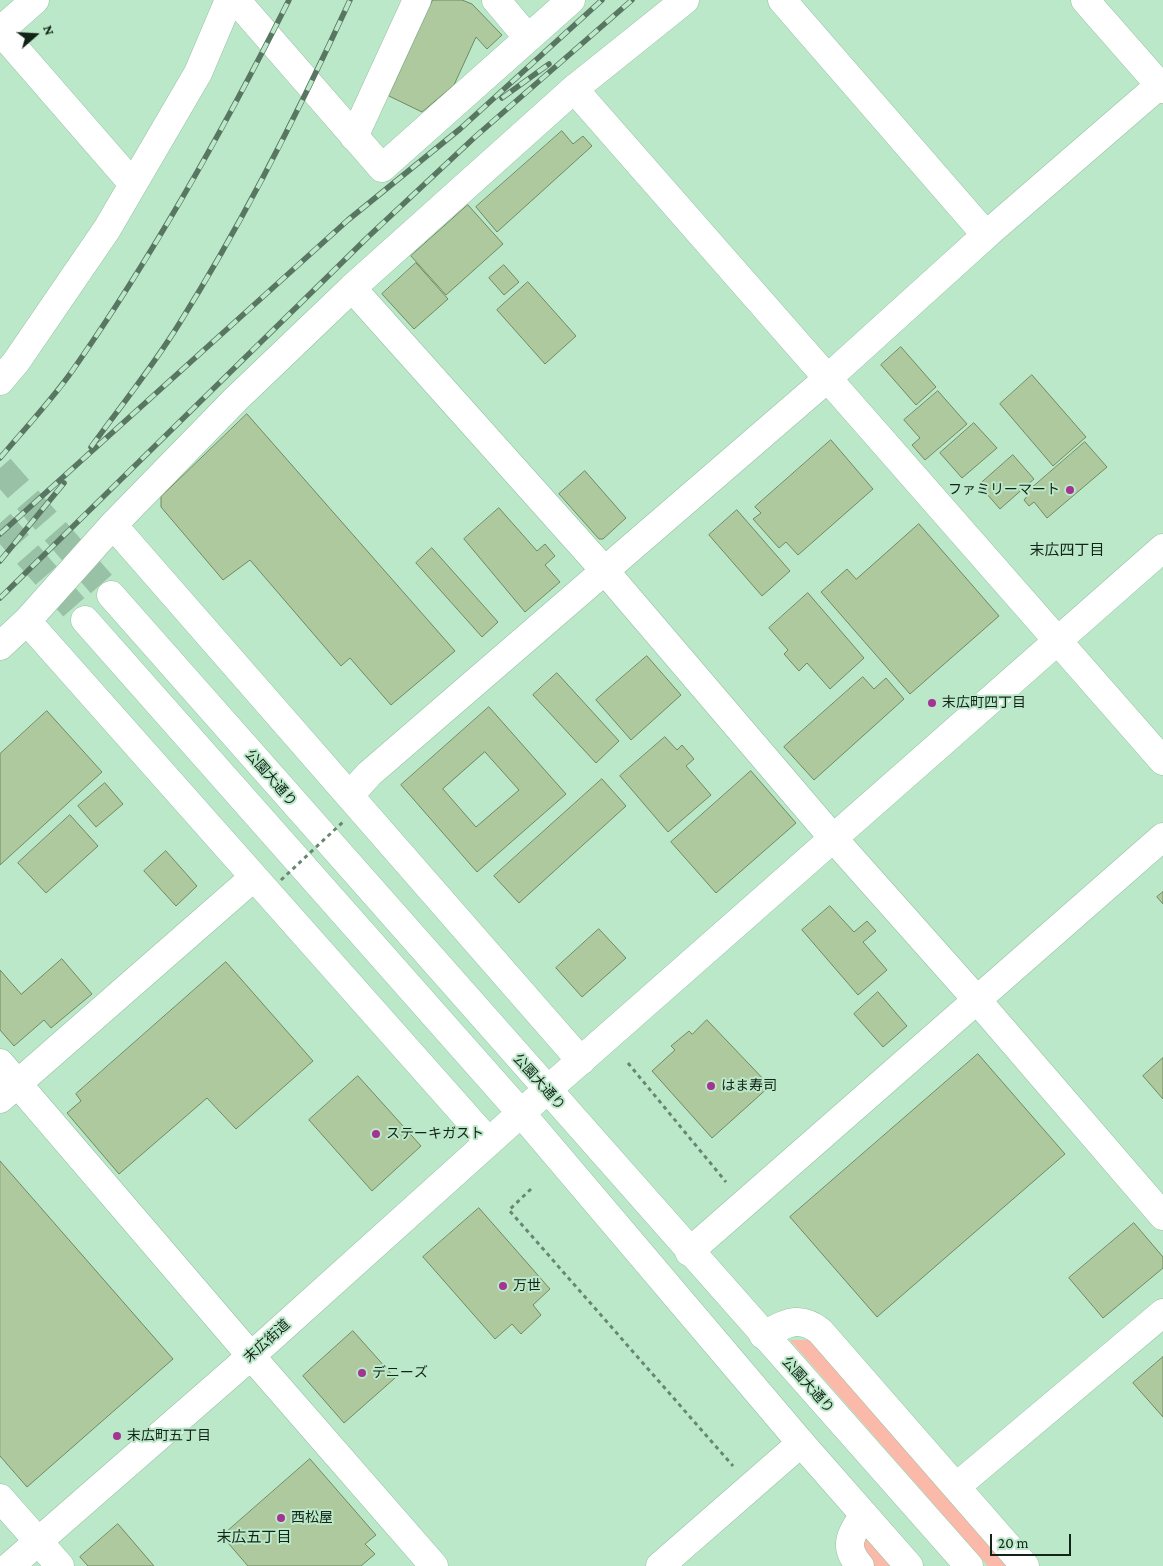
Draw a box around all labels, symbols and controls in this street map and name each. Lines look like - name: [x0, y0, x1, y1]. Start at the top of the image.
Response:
- north arrow: [10, 10, 60, 60]
- text: N: [40, 23, 58, 37]
- place label: ファミリーマート: [948, 482, 1060, 498]
- marker: ファミリーマート: [1064, 484, 1076, 496]
- district label: 末広四丁目: [1030, 541, 1104, 559]
- place label: 末広町四丁目: [942, 695, 1026, 711]
- marker: 末広町四丁目: [926, 697, 938, 709]
- street label: 公園大通り: [242, 746, 300, 810]
- street label: 公園大通り: [509, 1050, 569, 1114]
- place label: はま寿司: [721, 1078, 777, 1094]
- marker: はま寿司: [705, 1080, 717, 1092]
- place label: ステーキガスト: [386, 1126, 484, 1142]
- marker: ステーキガスト: [370, 1128, 382, 1140]
- place label: 万世: [513, 1278, 541, 1294]
- marker: 万世: [497, 1280, 509, 1292]
- street label: 末広街道: [241, 1316, 293, 1366]
- street label: 公園大通り: [778, 1353, 838, 1417]
- place label: デニーズ: [372, 1365, 428, 1381]
- marker: デニーズ: [356, 1367, 368, 1379]
- place label: 末広町五丁目: [127, 1428, 211, 1444]
- marker: 末広町五丁目: [111, 1430, 123, 1442]
- place label: 西松屋: [291, 1510, 333, 1526]
- marker: 西松屋: [275, 1512, 287, 1524]
- scale bar: [993, 1524, 1074, 1556]
- district label: 末広五丁目: [217, 1528, 291, 1546]
- text: 20 m: [998, 1535, 1029, 1551]

